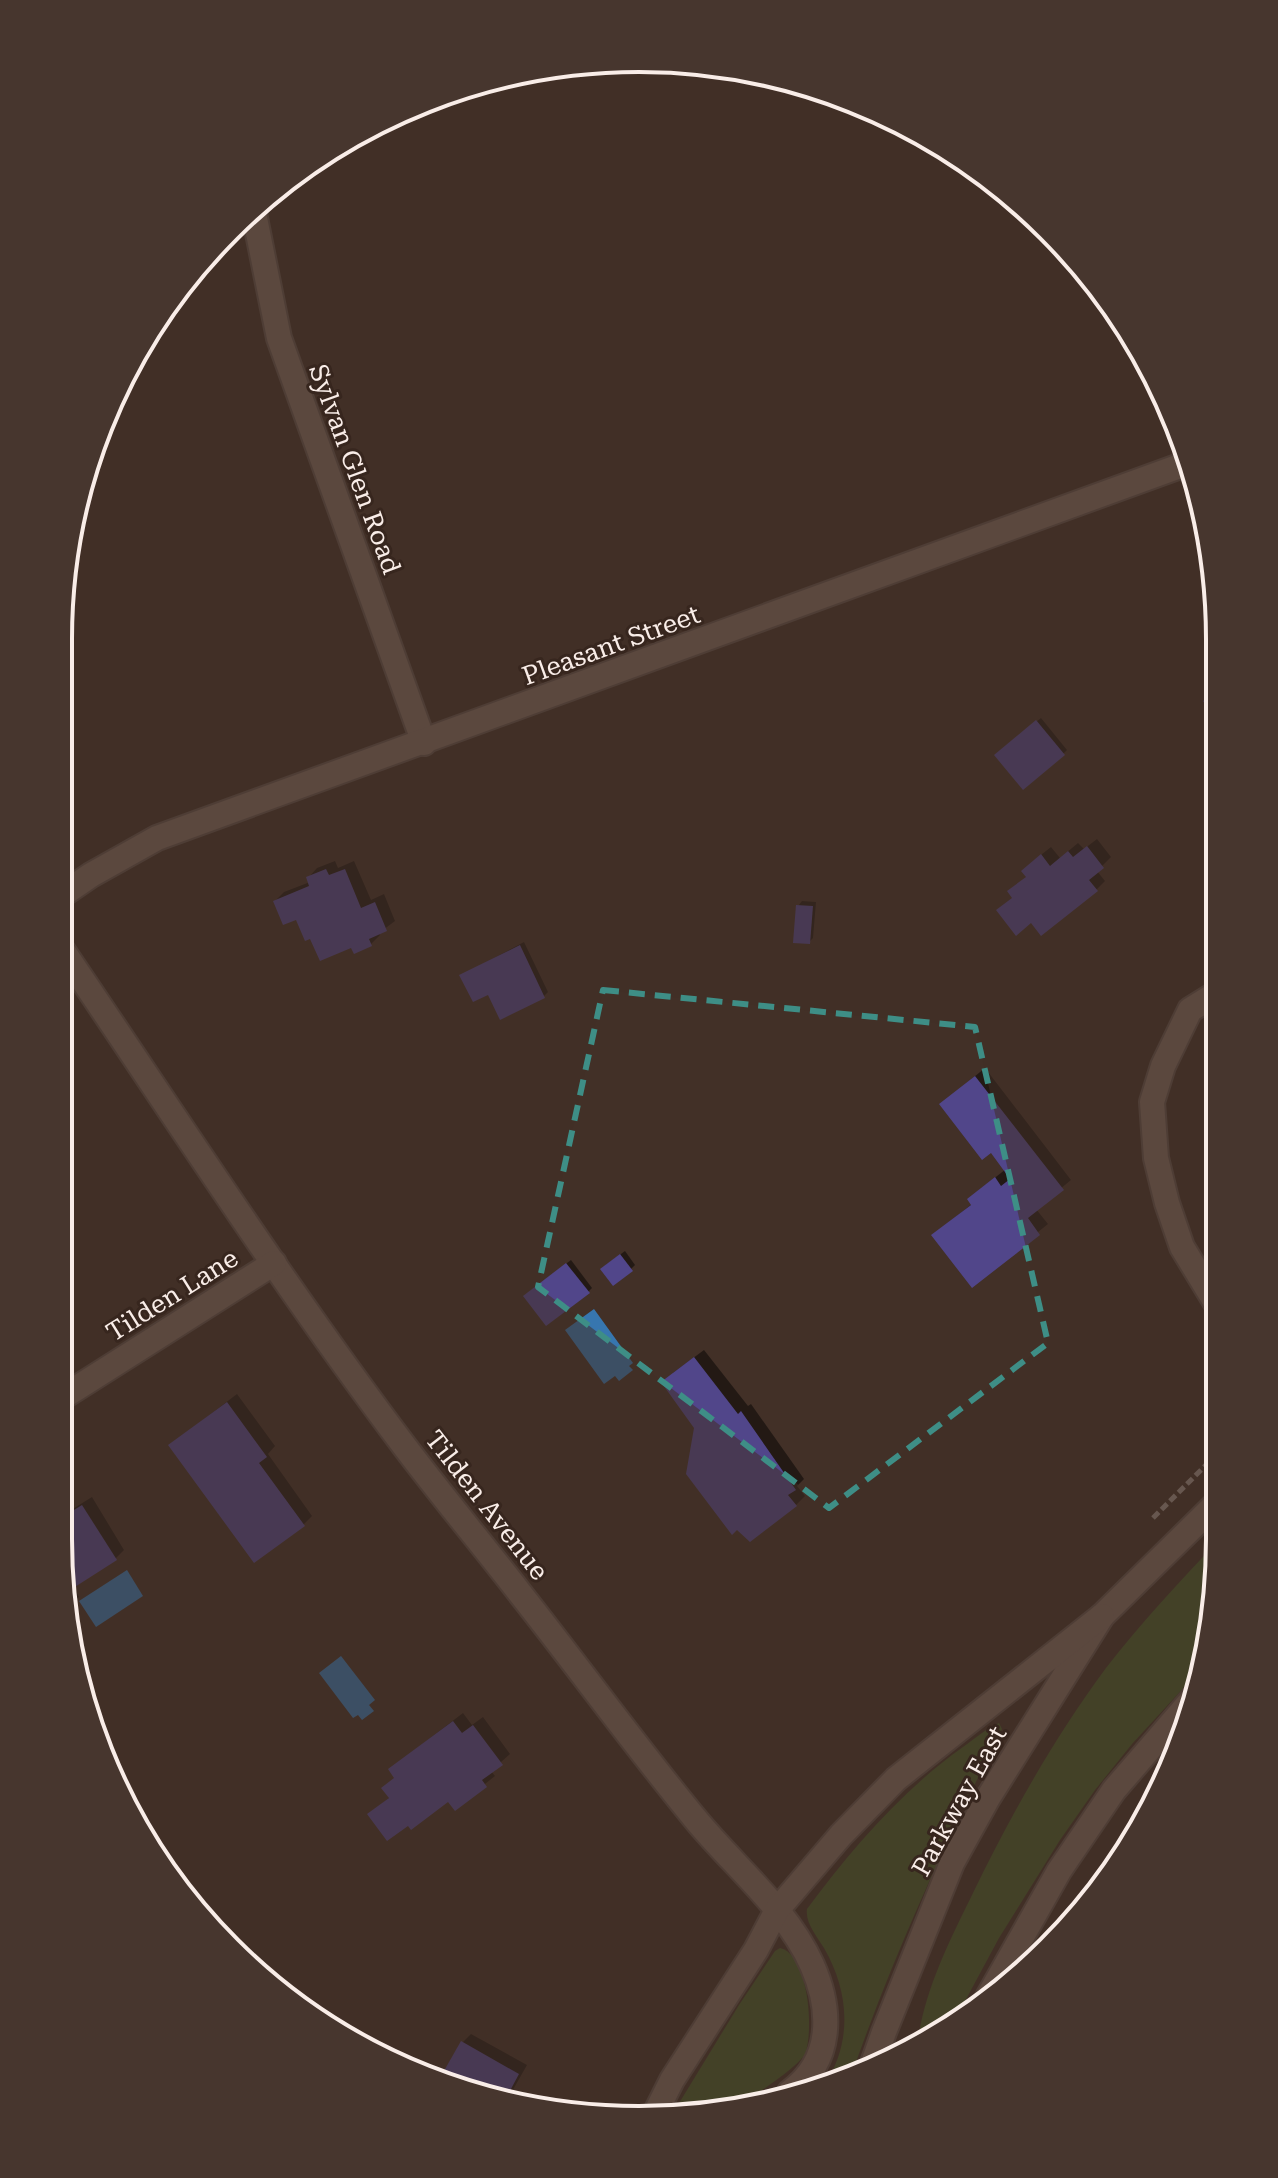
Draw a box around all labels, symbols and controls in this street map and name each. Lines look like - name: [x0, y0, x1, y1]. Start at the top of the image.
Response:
- street label: Sylvan Glen Road: [303, 360, 407, 578]
- street label: Pleasant Street: [518, 599, 704, 691]
- street label: Tilden Lane: [101, 1243, 243, 1347]
- street label: Tilden Avenue: [419, 1424, 555, 1586]
- street label: Parkway East: [906, 1721, 1013, 1881]

